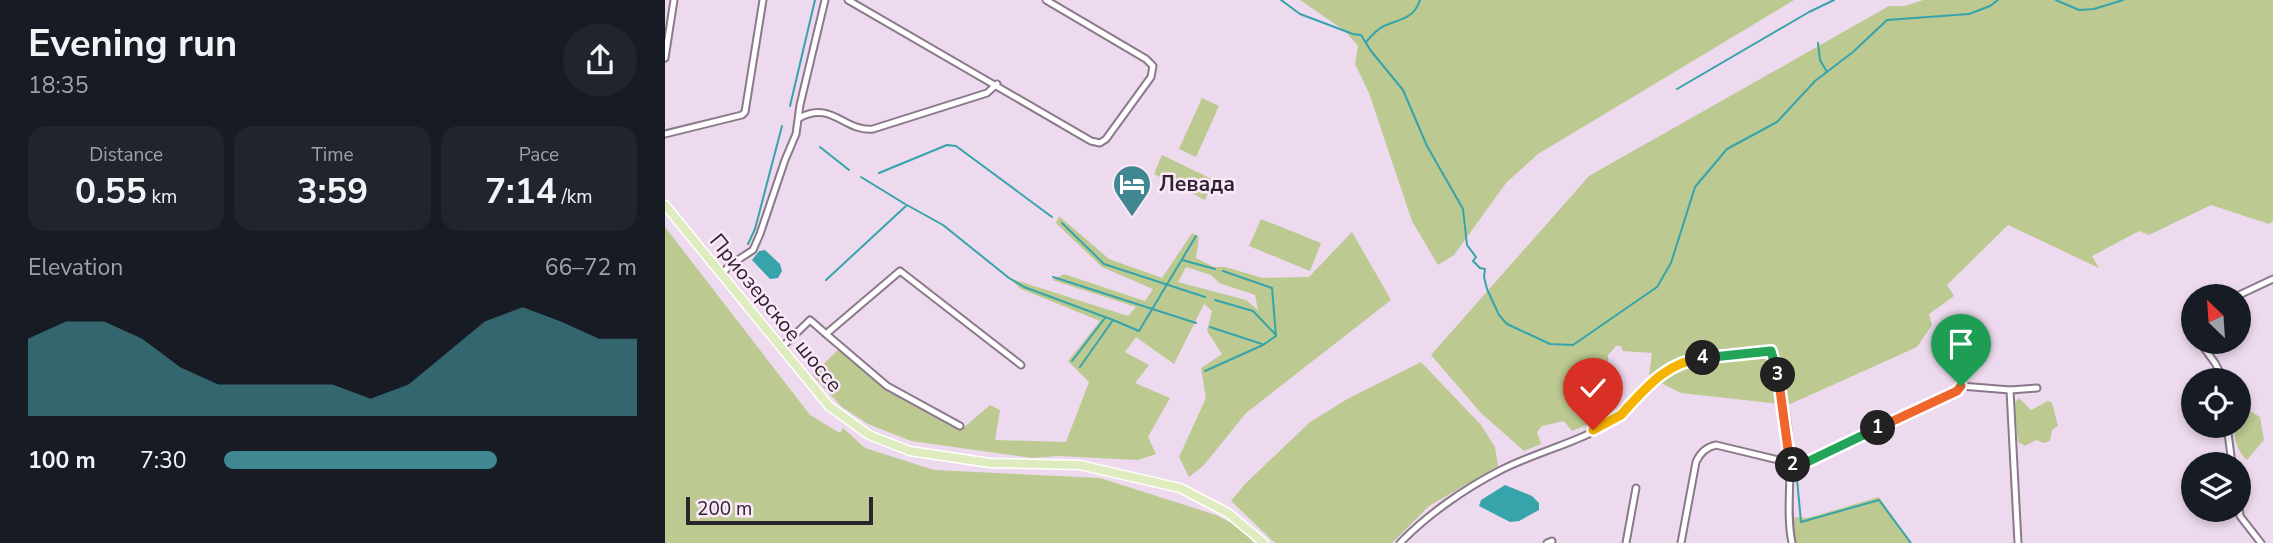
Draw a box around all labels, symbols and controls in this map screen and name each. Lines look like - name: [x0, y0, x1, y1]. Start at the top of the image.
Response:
- text: Evening run: [28, 18, 237, 69]
- button: share: [563, 23, 637, 97]
- text: 18:35: [28, 70, 88, 101]
- text: Distance: [89, 142, 163, 168]
- text: Time: [311, 142, 354, 168]
- text: Pace: [519, 142, 559, 168]
- hotel icon: Левада: [1111, 163, 1153, 218]
- text: 0.55: [75, 168, 147, 215]
- text: 3:59: [297, 168, 368, 215]
- text: 7:14: [485, 168, 557, 215]
- place label: Левада: [1159, 170, 1235, 198]
- text: km: [147, 184, 177, 210]
- text: /km: [557, 184, 593, 210]
- street label: Приозерское шоссе: [703, 228, 849, 398]
- text: Elevation: [28, 252, 123, 283]
- text: 66–72 m: [545, 252, 637, 283]
- north arrow: [2181, 284, 2251, 354]
- map controls: [2181, 284, 2251, 522]
- pin: [1931, 314, 1991, 386]
- icon: arrive: [1942, 325, 1980, 363]
- pin: 4: [1685, 340, 1721, 376]
- text: 4: [1697, 344, 1708, 370]
- pin: [1563, 358, 1623, 430]
- pin: 3: [1761, 358, 1795, 392]
- text: 3: [1772, 361, 1783, 387]
- button: locate: [2181, 368, 2251, 438]
- icon: check: [1574, 369, 1612, 407]
- pin: 1: [1861, 410, 1895, 446]
- text: 1: [1872, 414, 1883, 440]
- text: 100 m: [28, 445, 96, 476]
- text: 7:30: [140, 445, 187, 476]
- pin: 2: [1775, 448, 1811, 482]
- text: 2: [1787, 451, 1798, 477]
- button: layers: [2181, 452, 2251, 522]
- scale bar: [686, 494, 873, 526]
- text: 200 m: [697, 496, 752, 522]

